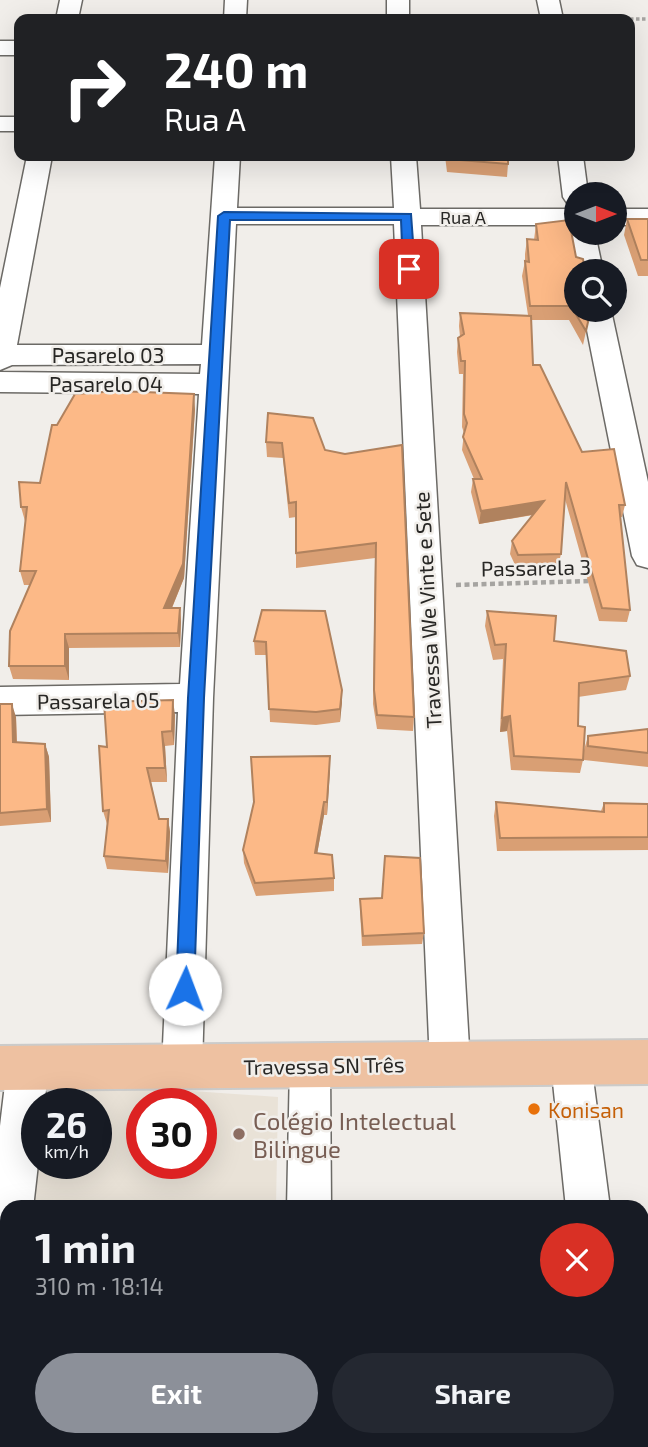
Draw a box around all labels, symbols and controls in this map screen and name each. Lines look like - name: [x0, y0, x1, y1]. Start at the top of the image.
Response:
- text: 240 m: [164, 39, 308, 98]
- icon: right: [49, 42, 140, 133]
- text: Rua A: [164, 99, 246, 137]
- north arrow: [564, 182, 626, 245]
- map controls: [564, 182, 627, 322]
- street label: Rua A: [440, 206, 487, 228]
- pin: [379, 239, 439, 299]
- icon: arrive: [390, 250, 428, 288]
- button: search: [564, 259, 627, 322]
- street label: Pasarelo 03: [52, 342, 164, 367]
- street label: Pasarelo 04: [49, 371, 163, 396]
- street label: Travessa We Vinte e Sete: [408, 491, 446, 729]
- street label: Passarela 3: [481, 554, 591, 580]
- street label: Passarela 05: [37, 686, 159, 714]
- position arrow: [148, 952, 222, 1026]
- street label: Travessa SN Três: [243, 1051, 405, 1079]
- speed limit sign: 30: [126, 1088, 217, 1179]
- place label: Konisan: [548, 1097, 624, 1122]
- marker: Konisan: [526, 1101, 542, 1117]
- text: 26: [46, 1103, 87, 1145]
- place label: Colégio Intelectual Bilingue: [253, 1106, 456, 1163]
- marker: Colégio Intelectual Bilingue: [231, 1126, 247, 1142]
- text: km/h: [44, 1140, 89, 1162]
- text: 1 min: [35, 1221, 136, 1271]
- button: close: [540, 1223, 614, 1297]
- text: 310 m · 18:14: [35, 1272, 164, 1300]
- button: Exit: [35, 1353, 318, 1433]
- button: Share: [332, 1353, 614, 1433]

